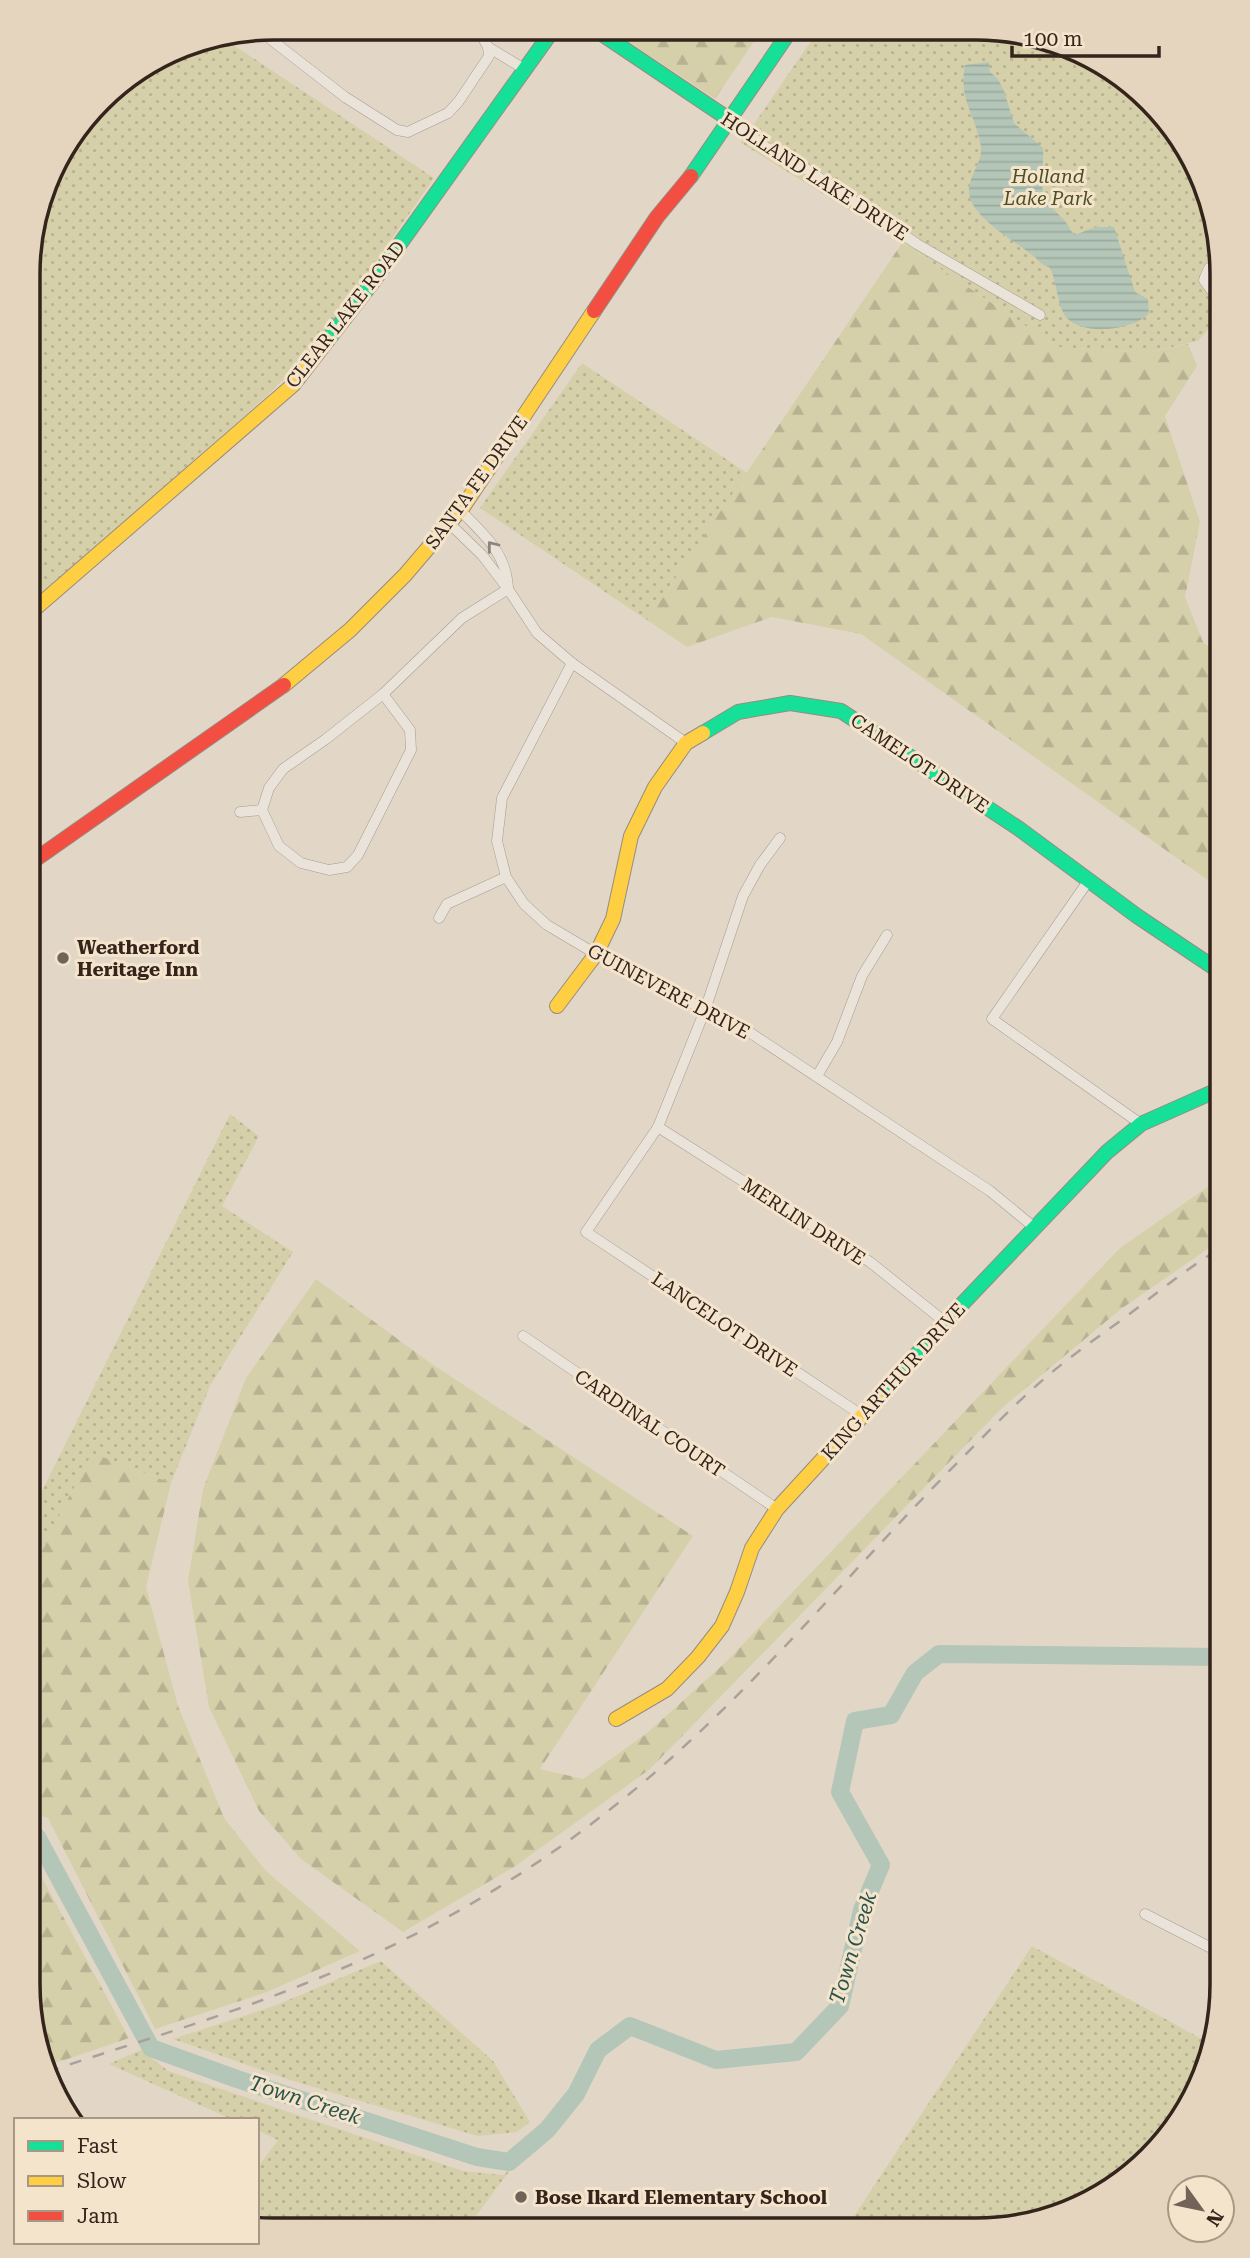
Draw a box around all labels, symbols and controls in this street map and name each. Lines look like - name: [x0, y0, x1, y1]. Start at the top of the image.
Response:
- scale bar: [1012, 14, 1159, 58]
- text: 100 m: [1023, 27, 1083, 51]
- street label: HOLLAND LAKE DRIVE: [717, 107, 913, 246]
- park label: Holland Lake Park: [1002, 165, 1093, 210]
- street label: CLEAR LAKE ROAD: [281, 236, 410, 393]
- street label: SANTA FE DRIVE: [420, 411, 532, 553]
- one-way arrow: [487, 541, 500, 553]
- street label: CAMELOT DRIVE: [846, 709, 993, 818]
- place label: Weatherford Heritage Inn: [77, 936, 200, 981]
- street label: GUINEVERE DRIVE: [584, 939, 754, 1044]
- marker: Weatherford Heritage Inn: [55, 950, 71, 966]
- street label: MERLIN DRIVE: [738, 1173, 870, 1270]
- street label: LANCELOT DRIVE: [648, 1267, 802, 1382]
- street label: KING ARTHUR DRIVE: [817, 1298, 970, 1465]
- street label: CARDINAL COURT: [570, 1365, 729, 1482]
- water label: Town Creek: [825, 1889, 882, 2007]
- water label: Town Creek: [246, 2071, 364, 2129]
- legend: [14, 2118, 259, 2244]
- text: Fast: [77, 2134, 118, 2158]
- text: Slow: [77, 2169, 127, 2193]
- north arrow: [1166, 2174, 1236, 2244]
- place label: Bose Ikard Elementary School: [535, 2186, 827, 2209]
- marker: Bose Ikard Elementary School: [513, 2189, 529, 2205]
- text: Jam: [77, 2204, 119, 2228]
- text: N: [1201, 2206, 1228, 2231]

